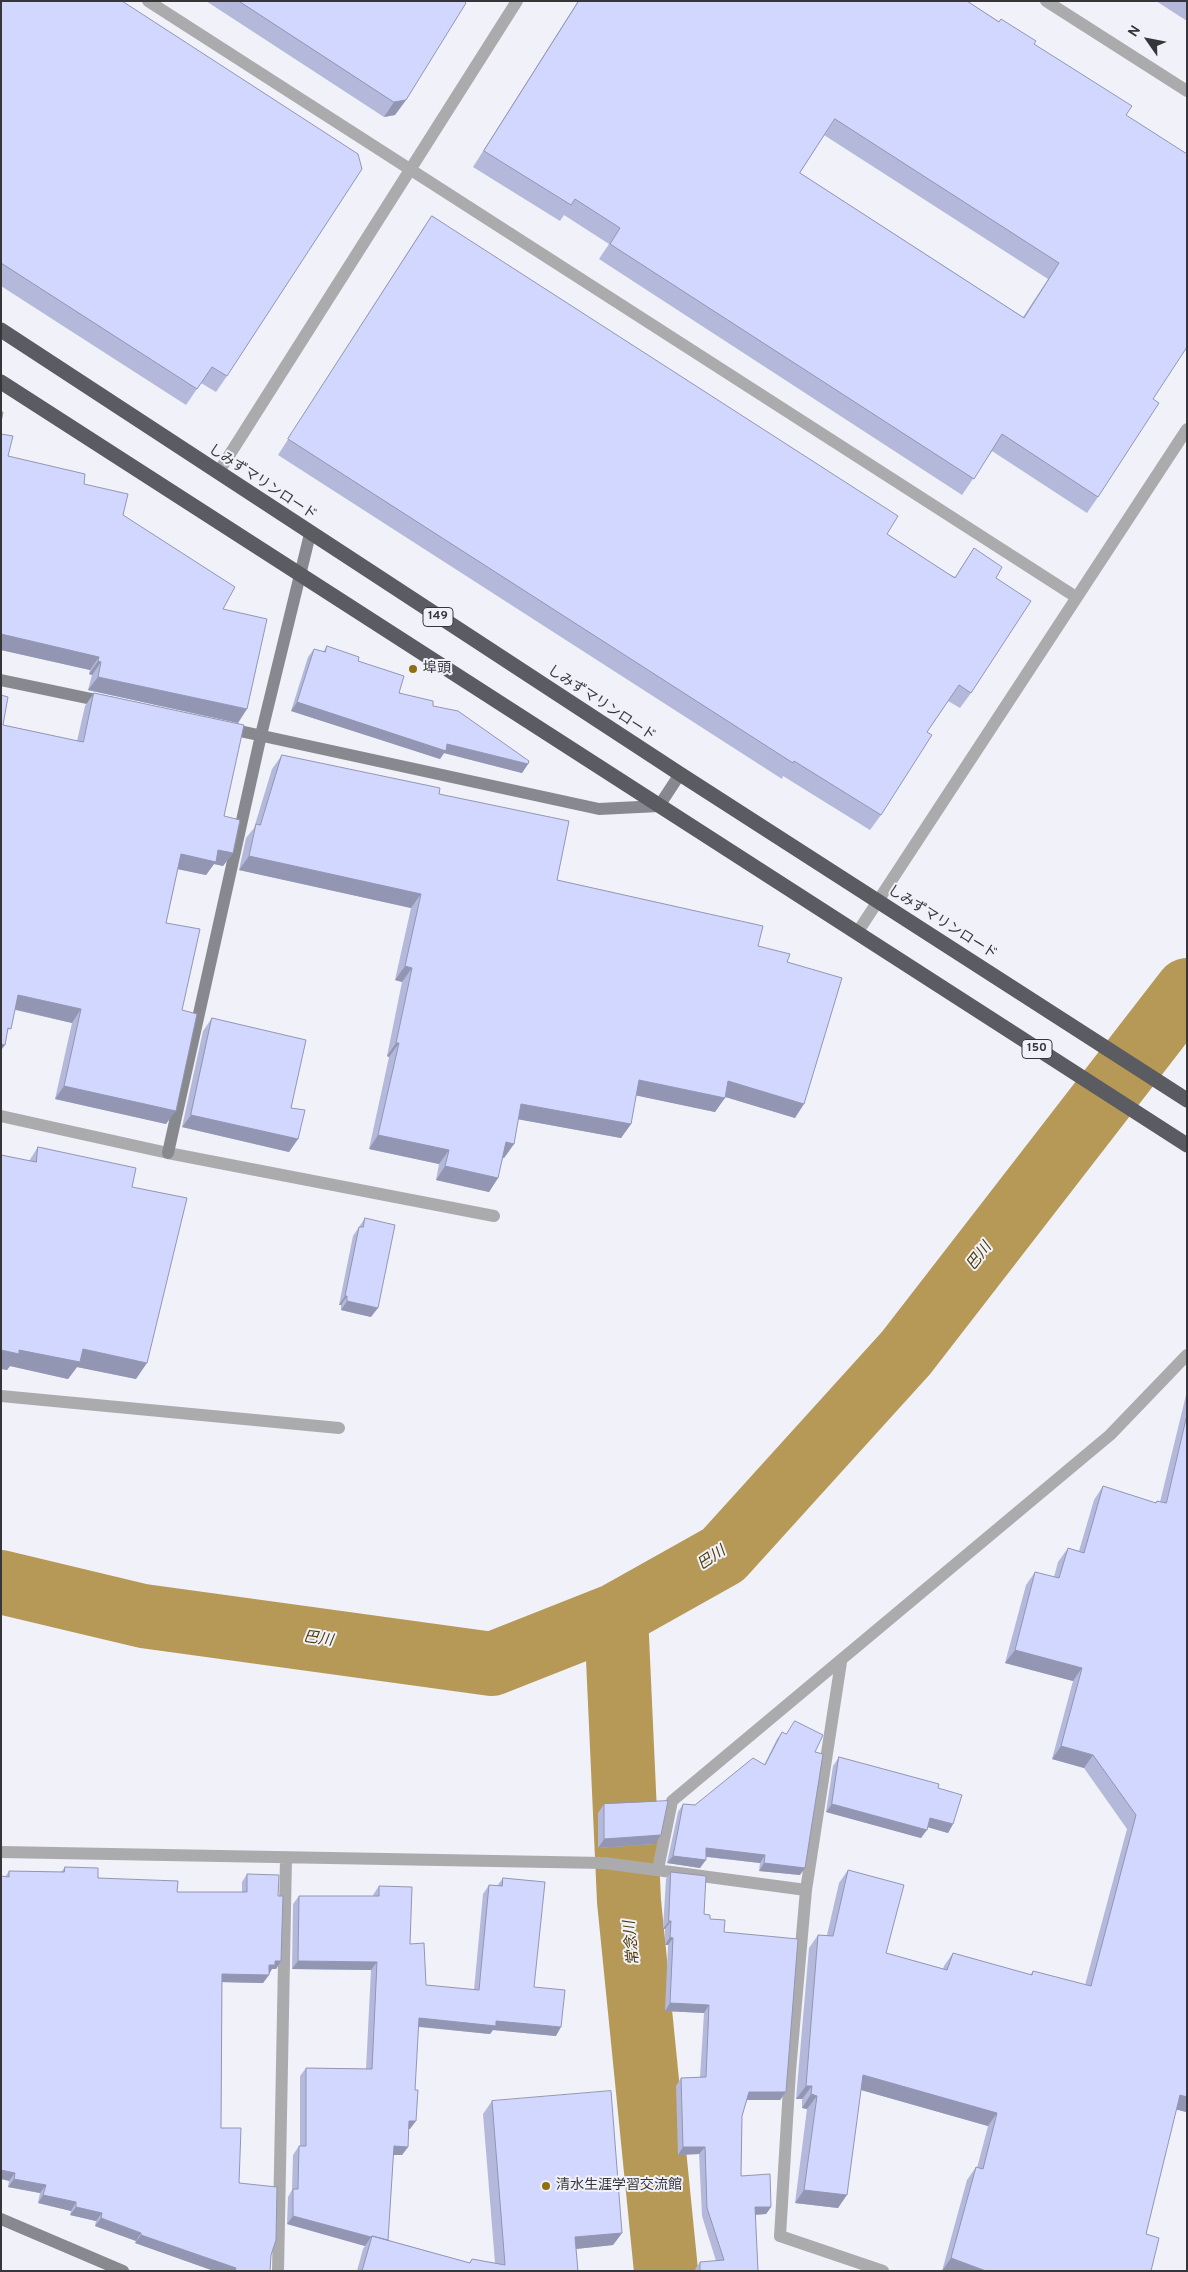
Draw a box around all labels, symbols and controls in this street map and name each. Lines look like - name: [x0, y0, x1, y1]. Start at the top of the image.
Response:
- north arrow: [1123, 15, 1173, 65]
- text: N: [1125, 23, 1145, 40]
- street label: しみずマリンロード: [205, 442, 319, 524]
- road number: 149: [423, 608, 453, 626]
- place label: 埠頭: [423, 661, 451, 677]
- marker: 埠頭: [407, 663, 419, 675]
- street label: しみずマリンロード: [544, 663, 658, 745]
- street label: しみずマリンロード: [884, 882, 1000, 964]
- road number: 150: [1022, 1040, 1052, 1058]
- water label: 巴川: [964, 1240, 996, 1274]
- water label: 巴川: [695, 1543, 729, 1575]
- water label: 巴川: [302, 1629, 334, 1651]
- water label: 常念川: [622, 1920, 644, 1966]
- place label: 清水生涯学習交流館: [556, 2178, 682, 2194]
- marker: 清水生涯学習交流館: [540, 2180, 552, 2192]

